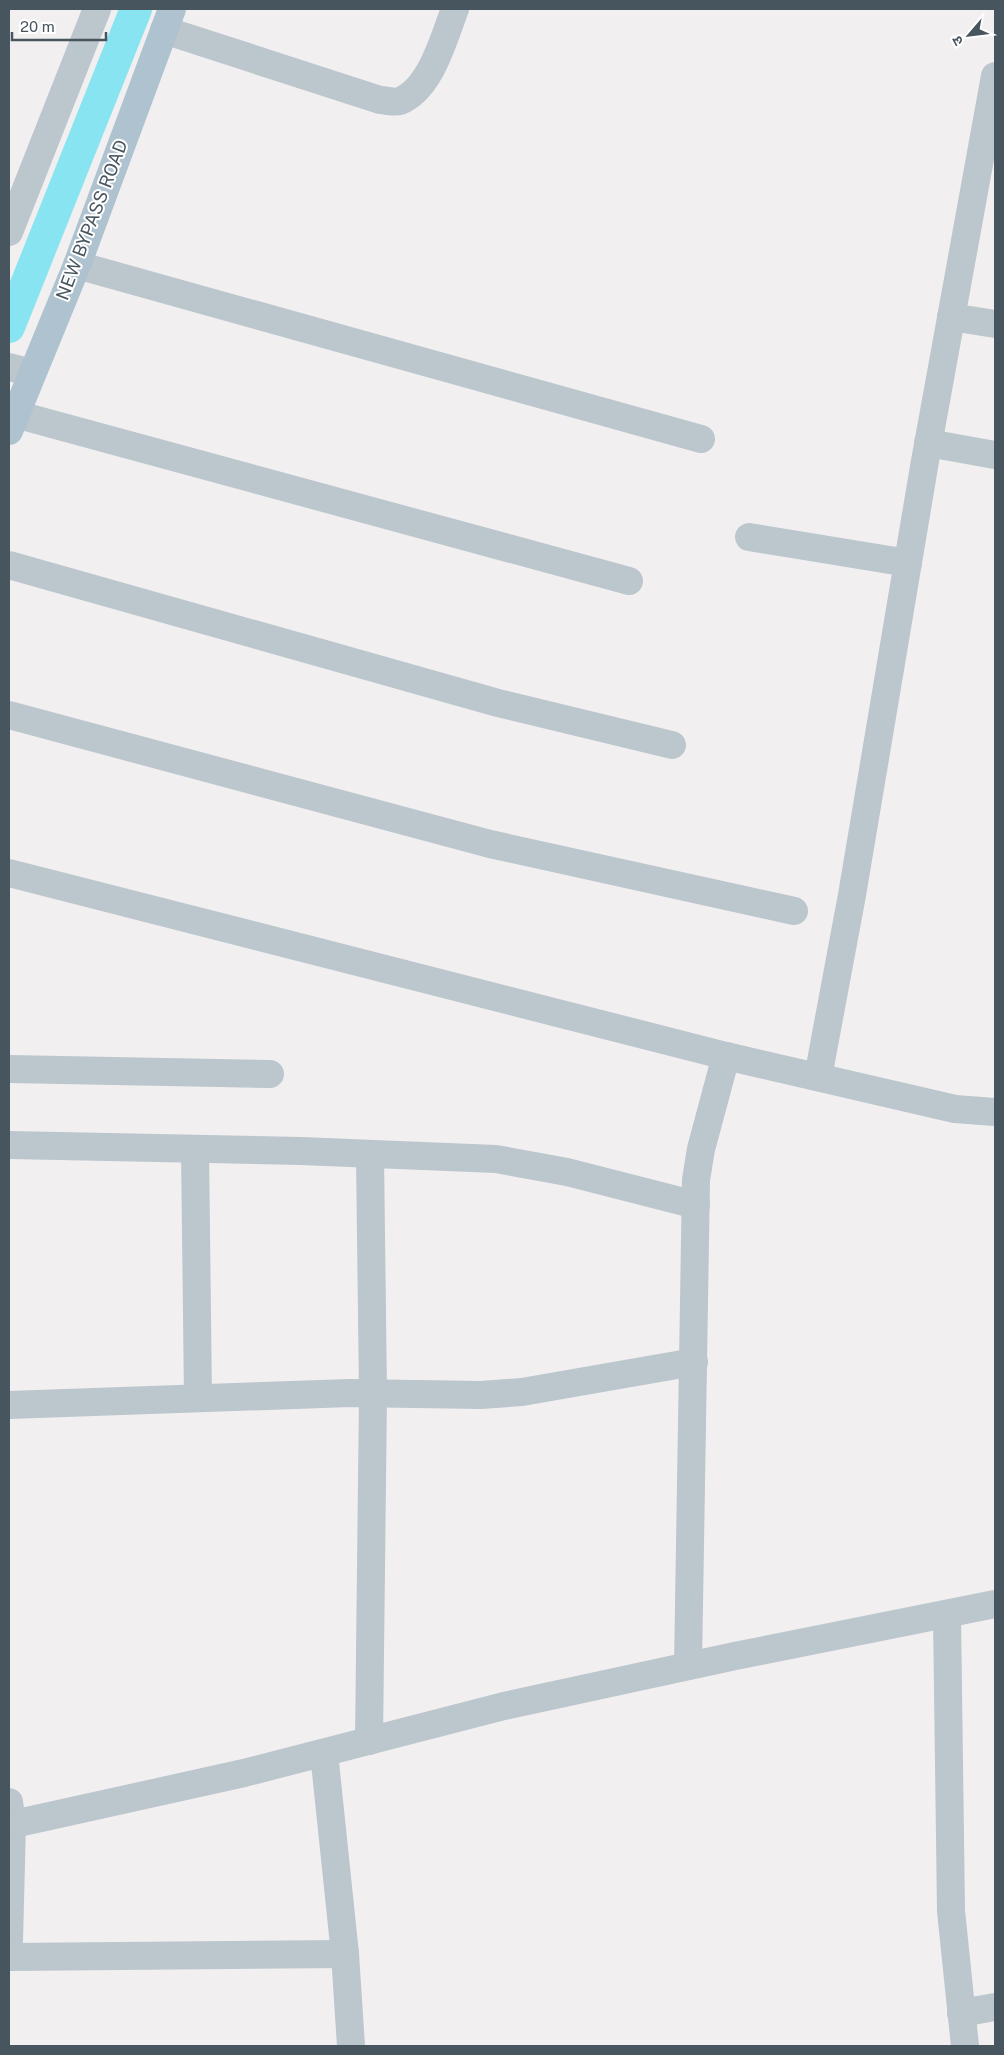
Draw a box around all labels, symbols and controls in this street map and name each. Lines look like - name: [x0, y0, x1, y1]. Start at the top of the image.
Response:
- scale bar: [12, 10, 106, 42]
- north arrow: [944, 10, 994, 60]
- text: 20 m: [20, 18, 55, 35]
- text: उ: [948, 33, 967, 48]
- street label: NEW BYPASS ROAD: [51, 137, 132, 303]

